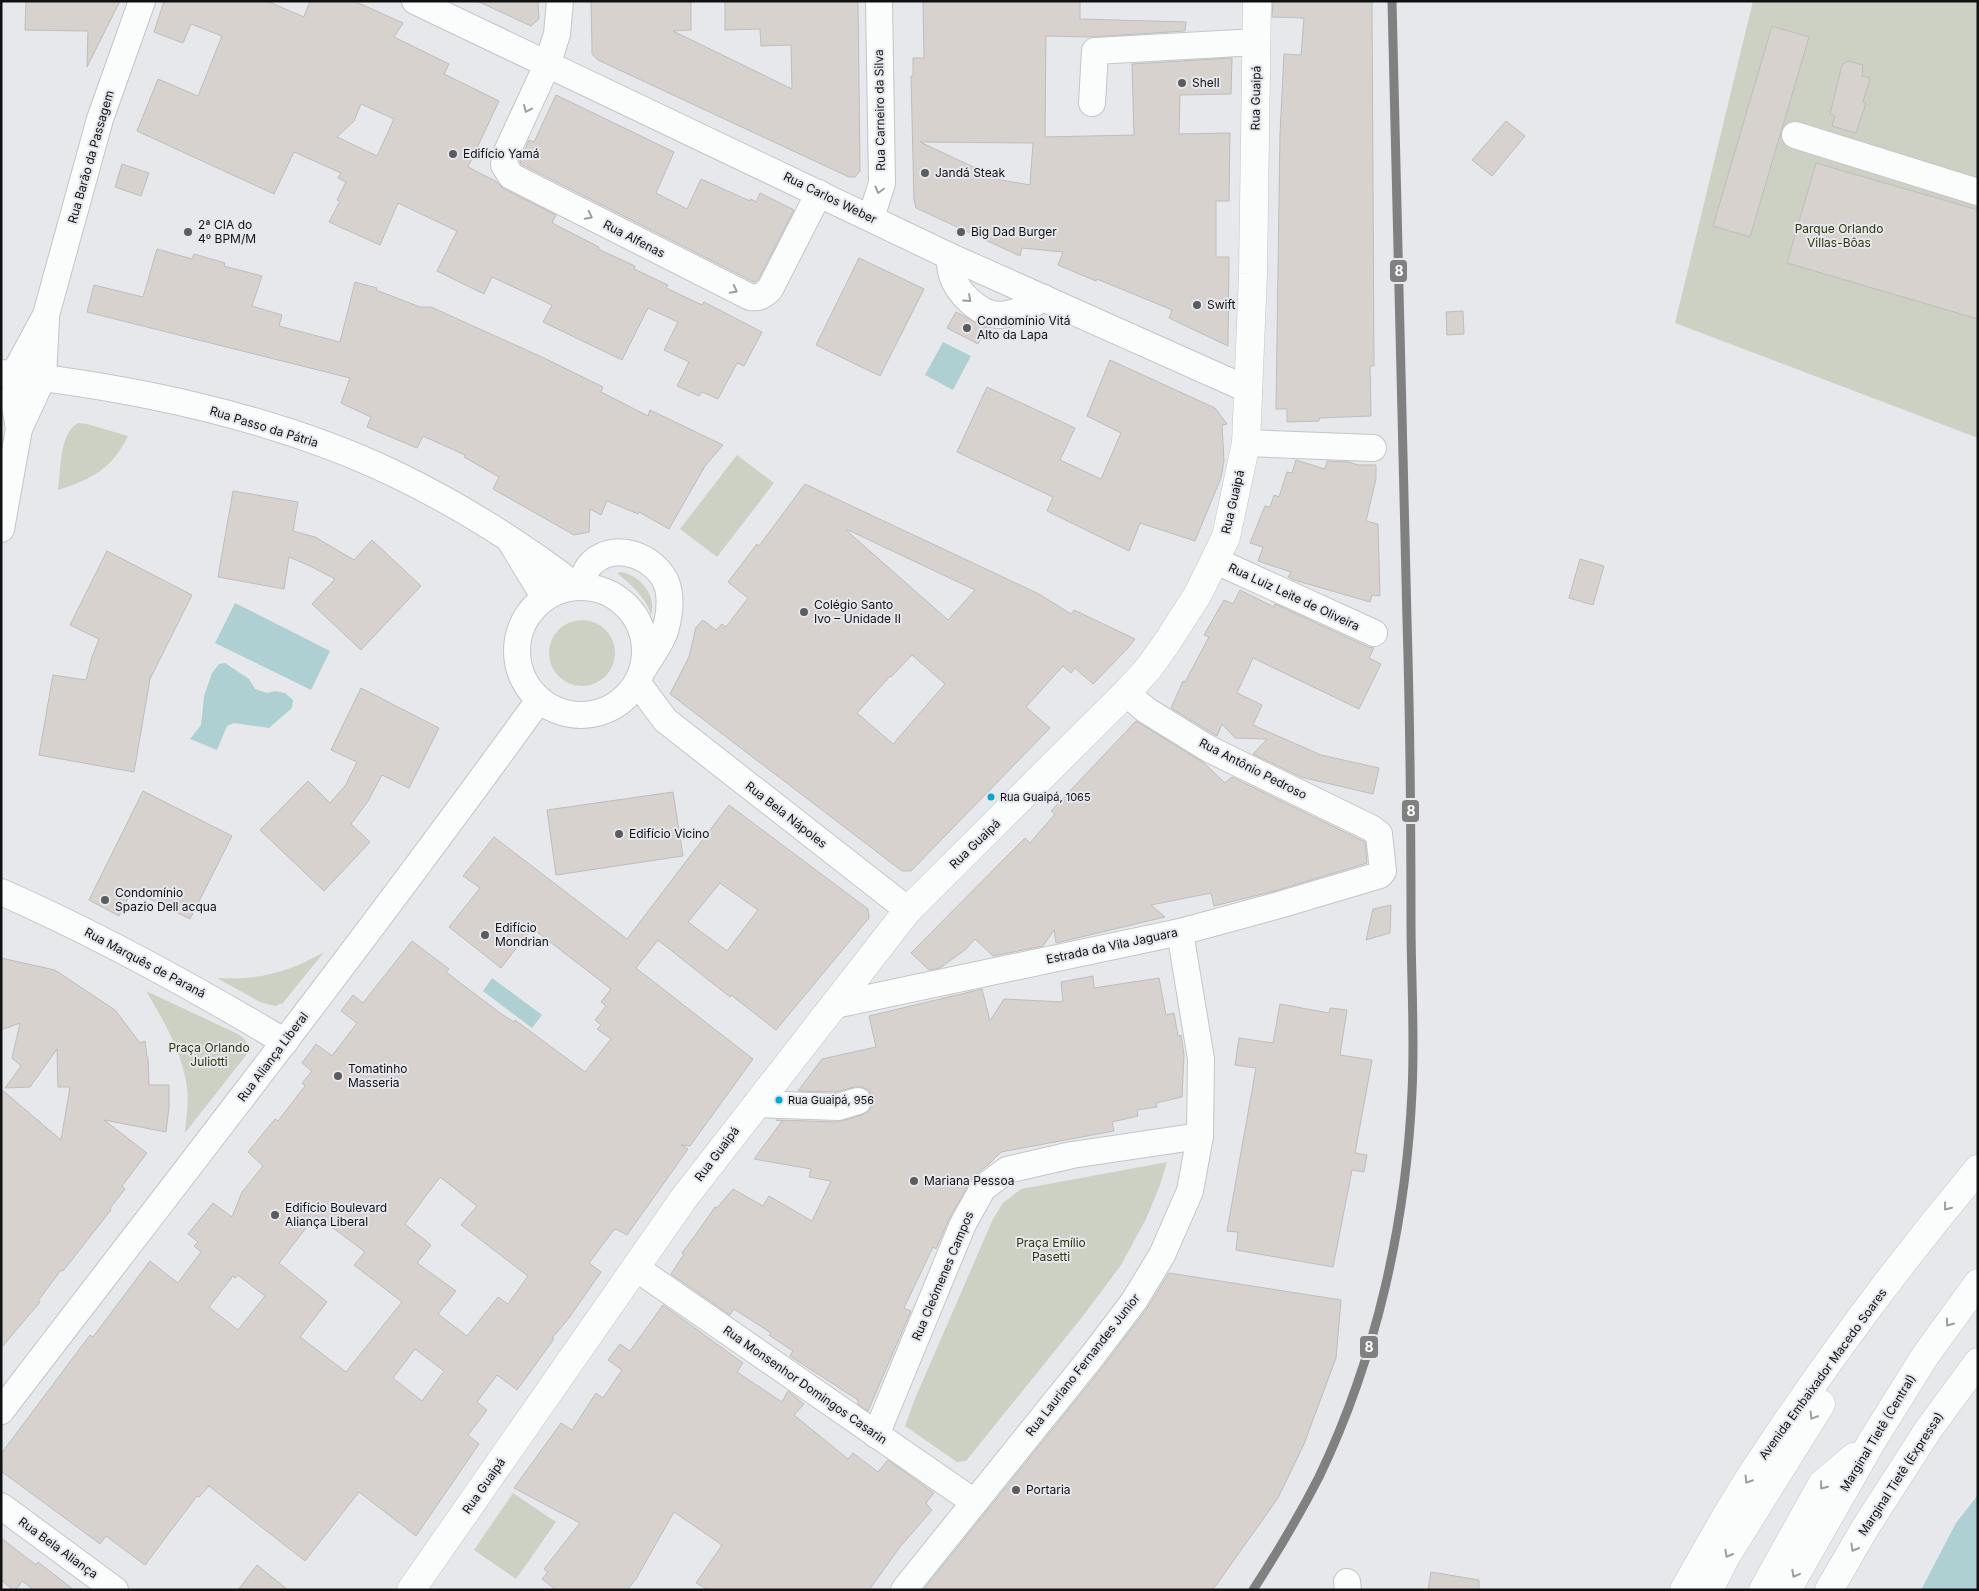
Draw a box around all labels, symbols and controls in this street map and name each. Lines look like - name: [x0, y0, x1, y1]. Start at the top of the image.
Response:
- street label: Rua Carneiro da Silva: [871, 49, 888, 171]
- street label: Rua Guaipá: [1247, 65, 1264, 131]
- place label: Shell: [1192, 75, 1220, 90]
- marker: Shell: [1176, 77, 1188, 89]
- street label: Rua Barão da Passagem: [64, 89, 117, 225]
- one-way arrow: [522, 104, 533, 113]
- place label: Edifício Yamá: [463, 146, 539, 161]
- marker: Edifício Yamá: [447, 148, 459, 160]
- place label: Jandá Steak: [935, 165, 1005, 180]
- marker: Jandá Steak: [919, 167, 931, 179]
- street label: Rua Carlos Weber: [781, 168, 880, 227]
- one-way arrow: [875, 185, 885, 193]
- one-way arrow: [584, 210, 593, 220]
- place label: 2ª CIA do 4º BPM/M: [198, 217, 256, 246]
- street label: Rua Alfenas: [601, 217, 668, 261]
- park label: Parque Orlando Villas-Bôas: [1795, 221, 1883, 250]
- place label: Big Dad Burger: [971, 224, 1057, 239]
- marker: 2ª CIA do 4º BPM/M: [182, 226, 194, 238]
- marker: Big Dad Burger: [955, 226, 967, 238]
- line badge: 8: [1389, 259, 1408, 283]
- text: 8: [1394, 262, 1404, 279]
- one-way arrow: [729, 284, 738, 294]
- one-way arrow: [963, 293, 972, 302]
- place label: Swift: [1207, 297, 1235, 312]
- marker: Swift: [1191, 299, 1203, 311]
- place label: Condomínio Vitá Alto da Lapa: [977, 313, 1071, 342]
- marker: Condomínio Vitá Alto da Lapa: [961, 322, 973, 334]
- street label: Rua Passo da Pátria: [208, 403, 320, 450]
- street label: Rua Guaipá: [1218, 469, 1247, 535]
- street label: Rua Luiz Leite de Oliveira: [1226, 560, 1362, 634]
- place label: Colégio Santo Ivo – Unidade II: [814, 597, 901, 626]
- marker: Colégio Santo Ivo – Unidade II: [798, 606, 810, 618]
- street label: Rua Antônio Pedroso: [1197, 735, 1310, 802]
- street label: Rua Bela Nápoles: [743, 778, 830, 851]
- place label: Rua Guaipá, 1065: [1000, 790, 1091, 804]
- marker: Rua Guaipá, 1065: [986, 792, 996, 802]
- line badge: 8: [1401, 799, 1420, 823]
- text: 8: [1406, 802, 1416, 819]
- street label: Rua Guaipá: [946, 816, 1003, 872]
- place label: Edifício Vicino: [629, 826, 709, 841]
- marker: Edifício Vicino: [613, 828, 625, 840]
- place label: Condomínio Spazio Dell acqua: [115, 885, 217, 914]
- marker: Condomínio Spazio Dell acqua: [99, 894, 111, 906]
- place label: Edifício Mondrian: [495, 920, 549, 949]
- street label: Rua Marquês de Paraná: [82, 924, 208, 1001]
- street label: Estrada da Vila Jaguara: [1045, 924, 1179, 967]
- marker: Edifício Mondrian: [479, 929, 491, 941]
- street label: Rua Aliança Liberal: [234, 1009, 311, 1104]
- park label: Praça Orlando Juliotti: [168, 1040, 250, 1069]
- place label: Tomatinho Masseria: [348, 1061, 407, 1090]
- marker: Tomatinho Masseria: [332, 1070, 344, 1082]
- place label: Rua Guaipá, 956: [788, 1093, 874, 1107]
- marker: Rua Guaipá, 956: [774, 1095, 784, 1105]
- street label: Rua Guaipá: [691, 1123, 742, 1184]
- place label: Mariana Pessoa: [924, 1173, 1014, 1188]
- marker: Mariana Pessoa: [908, 1175, 920, 1187]
- place label: Edifício Boulevard Aliança Liberal: [285, 1200, 387, 1229]
- one-way arrow: [1944, 1201, 1952, 1210]
- marker: Edifício Boulevard Aliança Liberal: [269, 1209, 281, 1221]
- street label: Rua Cleómenes Campos: [908, 1209, 977, 1343]
- park label: Praça Emílio Pasetti: [1016, 1235, 1086, 1264]
- street label: Avenida Embaixador Macedo Soares: [1755, 1285, 1890, 1462]
- street label: Rua Lauriano Fernandes Junior: [1022, 1290, 1143, 1439]
- one-way arrow: [1946, 1317, 1955, 1326]
- street label: Rua Monsenhor Domingos Casarin: [720, 1322, 890, 1447]
- line badge: 8: [1359, 1335, 1379, 1359]
- text: 8: [1364, 1338, 1374, 1355]
- street label: Marginal Tietê (Central): [1837, 1372, 1918, 1494]
- street label: Marginal Tietê (Expressa): [1855, 1409, 1946, 1538]
- one-way arrow: [1810, 1411, 1820, 1420]
- street label: Rua Guaipá: [459, 1455, 508, 1517]
- one-way arrow: [1745, 1475, 1755, 1484]
- one-way arrow: [1820, 1480, 1829, 1489]
- place label: Portaria: [1026, 1482, 1071, 1497]
- marker: Portaria: [1010, 1484, 1022, 1496]
- street label: Rua Bela Aliança: [16, 1514, 101, 1581]
- one-way arrow: [1850, 1543, 1860, 1552]
- one-way arrow: [1724, 1549, 1734, 1558]
- one-way arrow: [1791, 1569, 1801, 1578]

